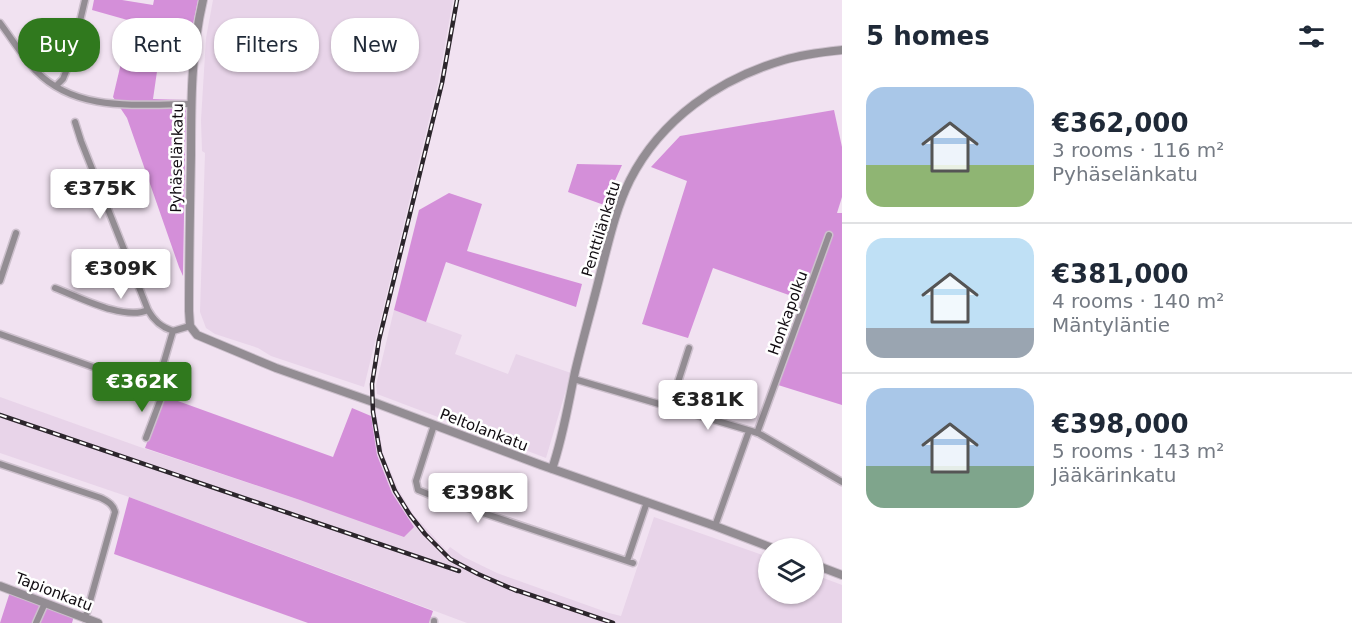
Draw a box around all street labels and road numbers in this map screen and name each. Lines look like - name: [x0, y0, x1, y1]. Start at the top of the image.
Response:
- street label: Pyhäselänkatu: [167, 103, 187, 213]
- street label: Penttilänkatu: [578, 179, 624, 279]
- street label: Honkapolku: [764, 268, 812, 358]
- street label: Peltolankatu: [437, 405, 531, 455]
- street label: Tapionkatu: [12, 569, 95, 615]

